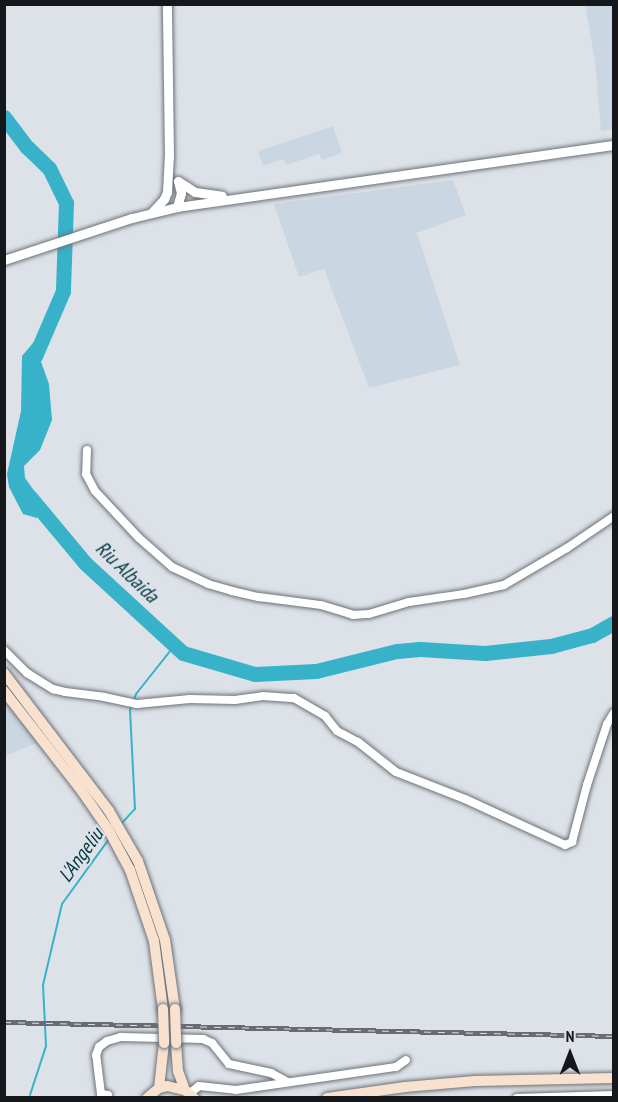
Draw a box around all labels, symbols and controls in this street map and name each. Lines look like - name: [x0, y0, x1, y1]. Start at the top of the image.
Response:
- water label: Riu Albaida: [90, 536, 164, 608]
- water label: L'Angeliu: [53, 823, 109, 887]
- north arrow: [540, 1024, 600, 1084]
- text: N: [566, 1026, 574, 1046]

